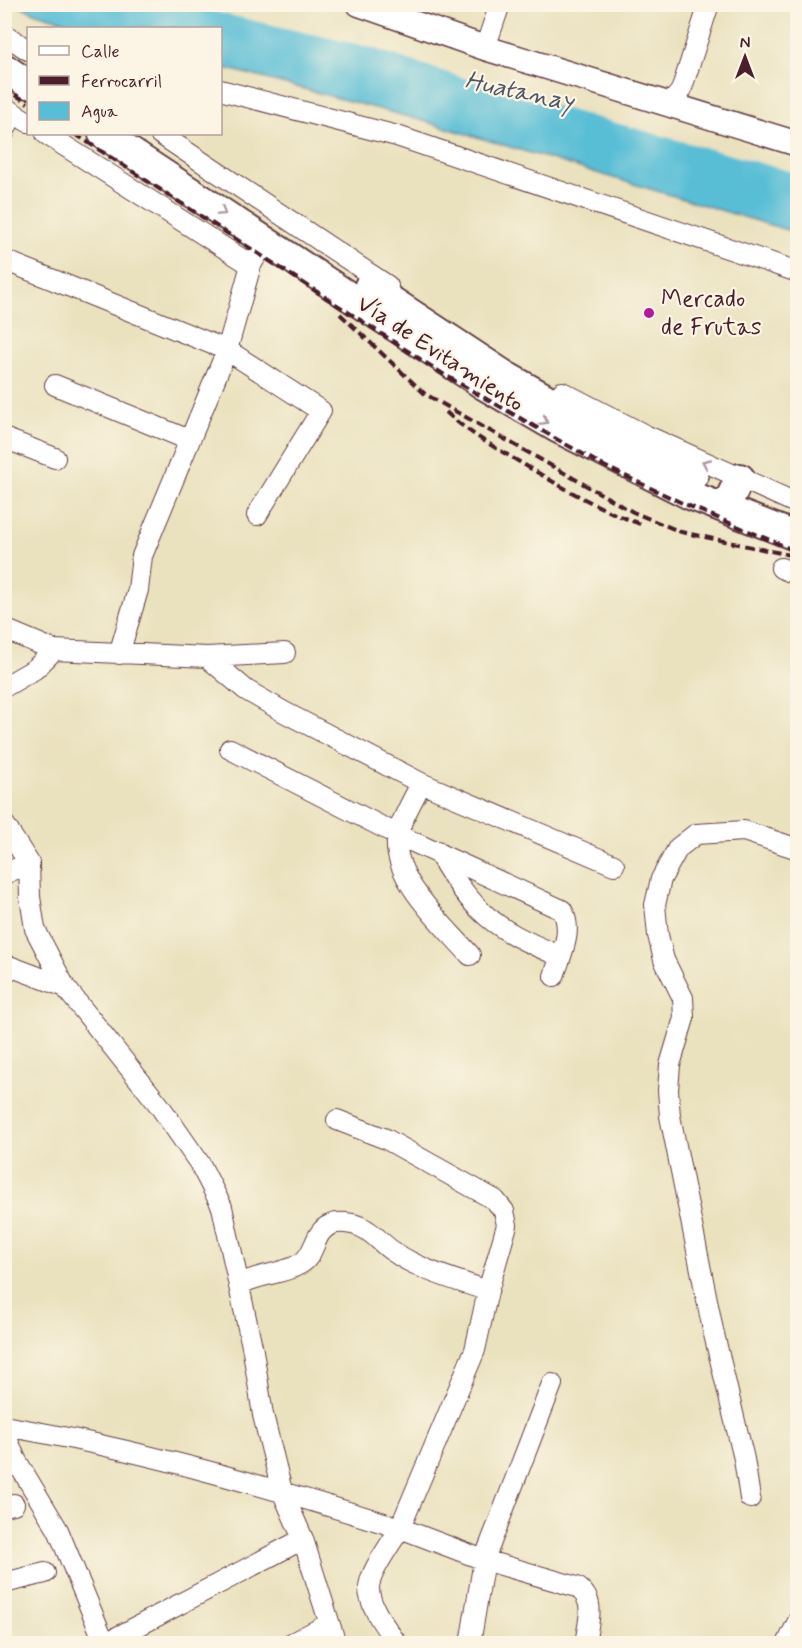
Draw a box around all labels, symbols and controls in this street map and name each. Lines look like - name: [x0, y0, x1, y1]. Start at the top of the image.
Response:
- legend: [27, 27, 222, 135]
- north arrow: [715, 27, 775, 87]
- text: N: [740, 33, 750, 54]
- text: Calle: [81, 40, 120, 64]
- water label: Huatanay: [462, 64, 578, 120]
- text: Ferrocarril: [81, 70, 162, 94]
- text: Agua: [81, 100, 118, 124]
- one-way arrow: [215, 205, 226, 216]
- place label: Mercado de Frutas: [661, 284, 762, 343]
- street label: Vía de Evitamiento: [351, 288, 529, 420]
- marker: Mercado de Frutas: [642, 306, 656, 320]
- one-way arrow: [538, 413, 548, 425]
- one-way arrow: [701, 458, 712, 470]

